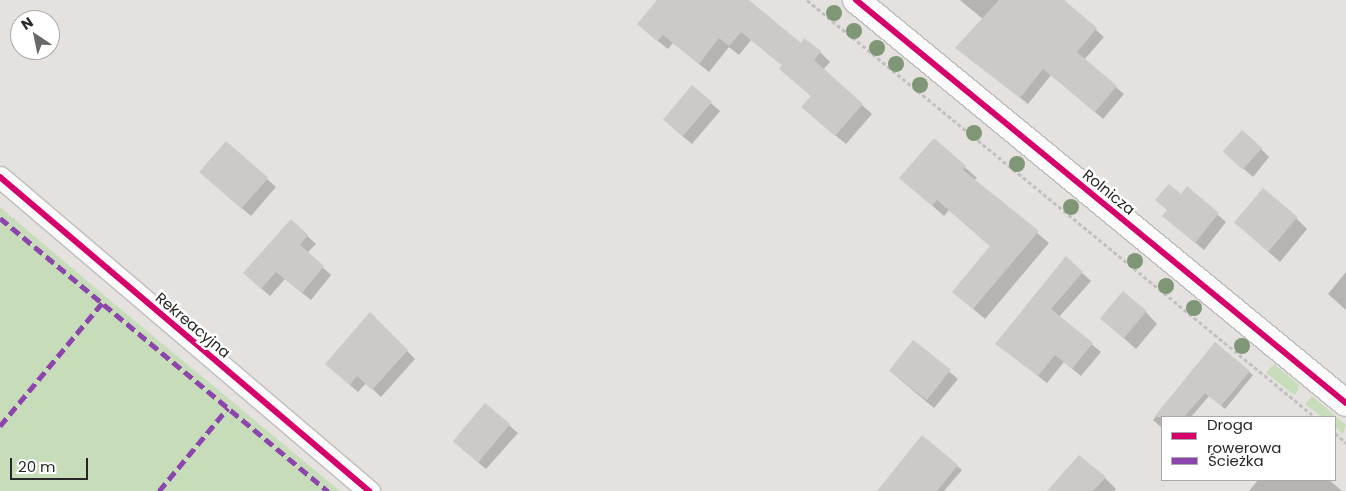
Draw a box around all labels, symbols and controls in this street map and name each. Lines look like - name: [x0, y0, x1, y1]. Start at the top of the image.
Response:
- north arrow: [10, 10, 60, 60]
- text: N: [17, 12, 37, 35]
- street label: Rolnicza: [1079, 166, 1139, 218]
- street label: Rekreacyjna: [152, 288, 234, 362]
- text: Droga rowerowa: [1207, 414, 1281, 458]
- legend: [1161, 416, 1336, 481]
- scale bar: [12, 448, 90, 480]
- text: Ścieżka: [1208, 450, 1264, 471]
- text: 20 m: [18, 456, 56, 477]

